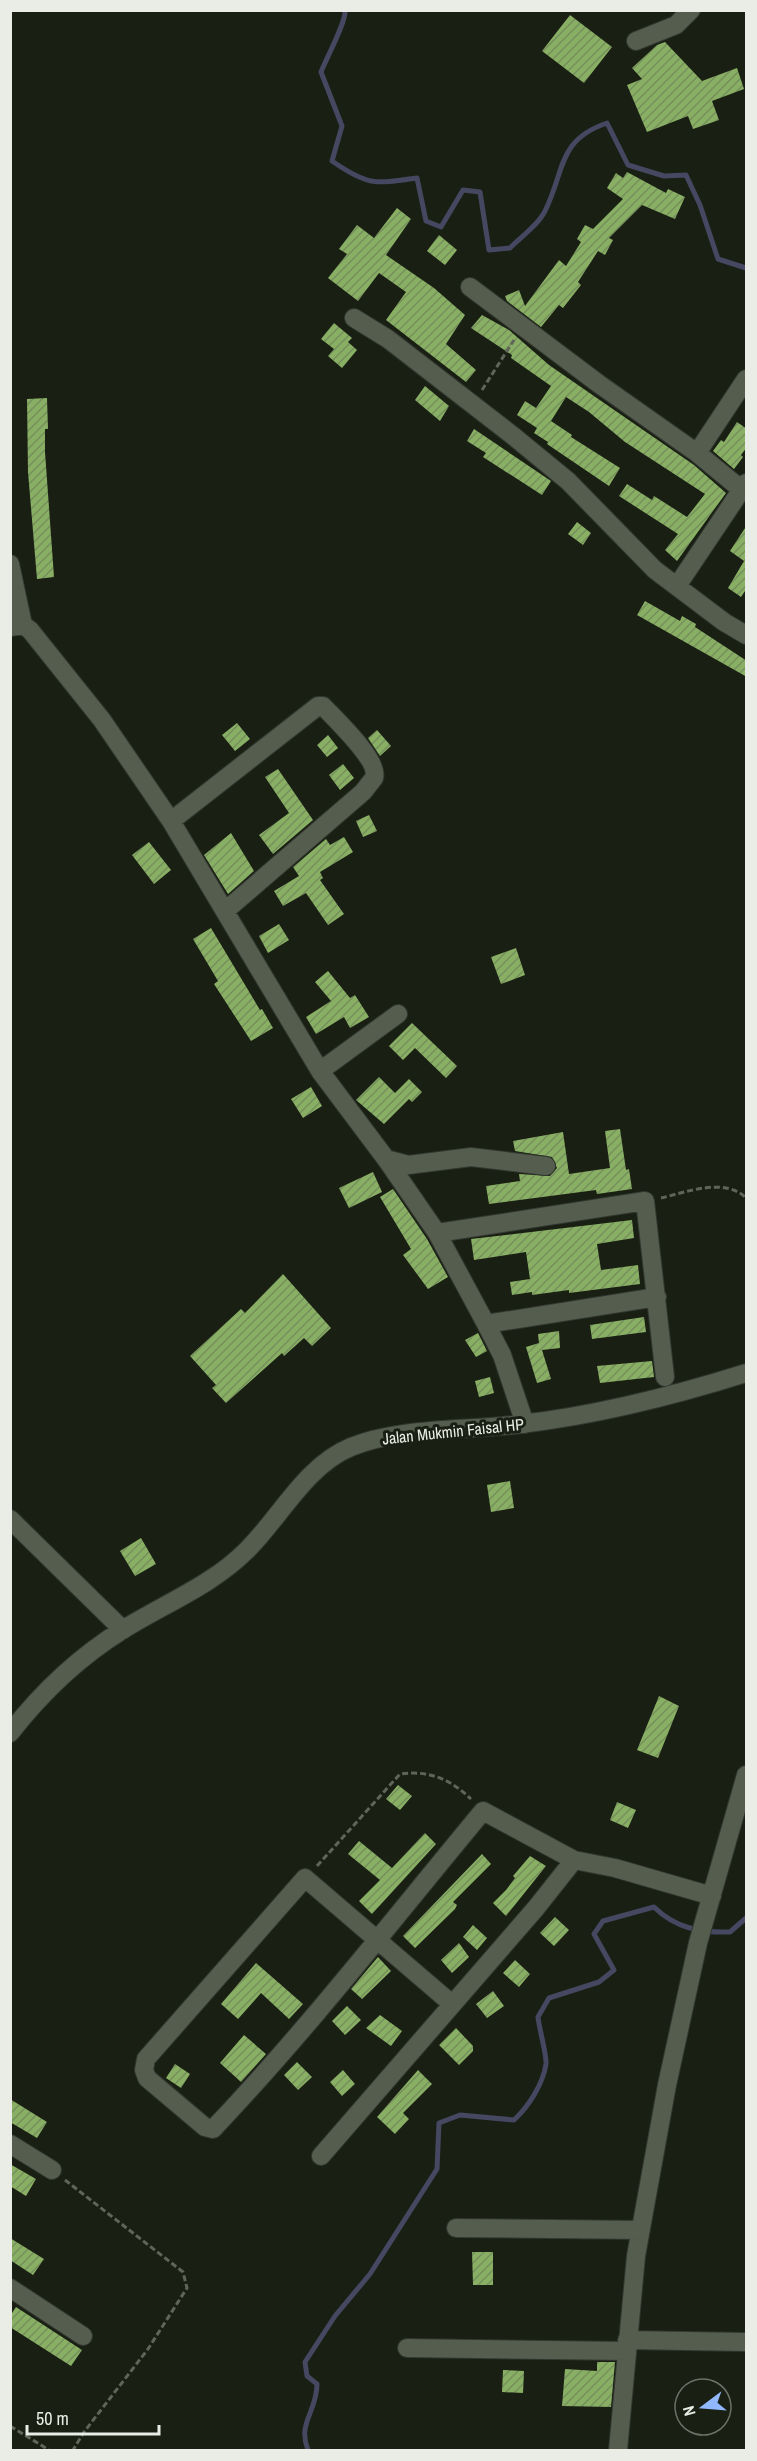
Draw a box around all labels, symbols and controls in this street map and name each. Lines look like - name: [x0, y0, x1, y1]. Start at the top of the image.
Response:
- street label: Jalan Mukmin Faisal HP: [381, 1413, 525, 1449]
- north arrow: [673, 2377, 733, 2437]
- scale bar: [27, 2398, 159, 2436]
- text: N: [677, 2404, 700, 2419]
- text: 50 m: [36, 2406, 69, 2431]

